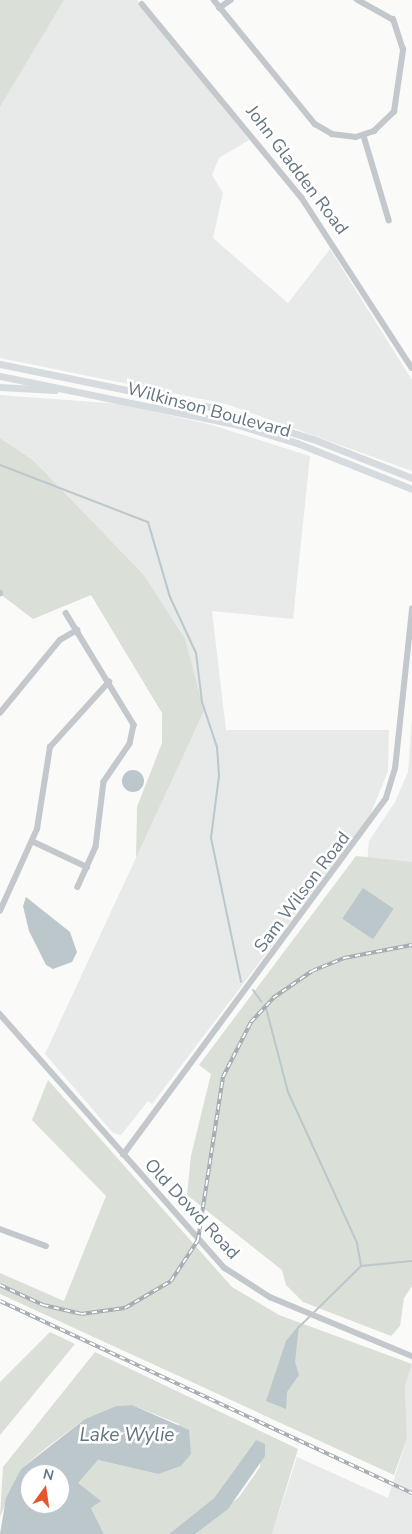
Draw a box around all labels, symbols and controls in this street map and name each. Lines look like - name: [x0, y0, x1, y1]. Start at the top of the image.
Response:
- street label: John Gladden Road: [241, 101, 353, 239]
- street label: Wilkinson Boulevard: [125, 378, 293, 442]
- street label: Sam Wilson Road: [250, 827, 354, 957]
- street label: Old Dowd Road: [140, 1154, 244, 1264]
- water label: Lake Wylie: [80, 1425, 174, 1447]
- north arrow: [20, 1464, 70, 1514]
- text: N: [41, 1464, 56, 1485]

